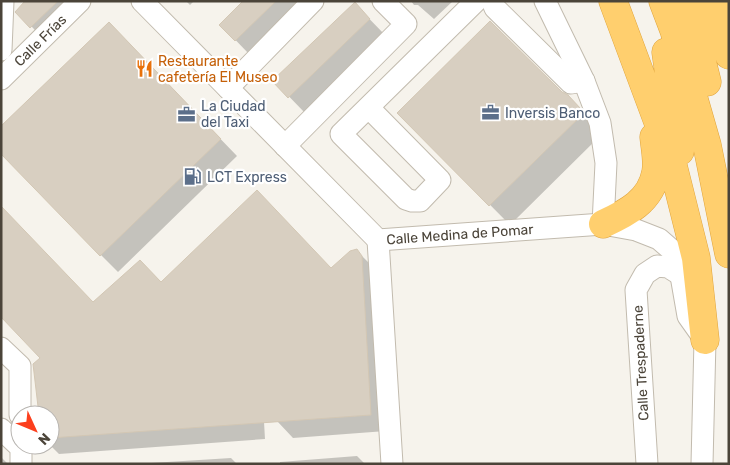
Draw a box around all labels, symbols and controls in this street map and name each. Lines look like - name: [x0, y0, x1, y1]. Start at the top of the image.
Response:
- street label: Calle Frías: [10, 11, 70, 70]
- place label: Restaurante cafetería El Museo: [158, 53, 278, 86]
- restaurant icon: Restaurante cafetería El Museo: [134, 59, 154, 79]
- place label: La Ciudad del Taxi: [201, 98, 266, 131]
- office icon: Inversis Banco: [481, 103, 501, 123]
- office icon: La Ciudad del Taxi: [177, 104, 197, 124]
- place label: Inversis Banco: [505, 105, 600, 122]
- fuel station icon: LCT Express: [183, 167, 203, 187]
- place label: LCT Express: [207, 169, 287, 186]
- street label: Calle Medina de Pomar: [386, 220, 535, 248]
- street label: Calle Trespaderne: [629, 305, 653, 421]
- north arrow: [10, 405, 60, 455]
- text: N: [34, 429, 54, 448]

